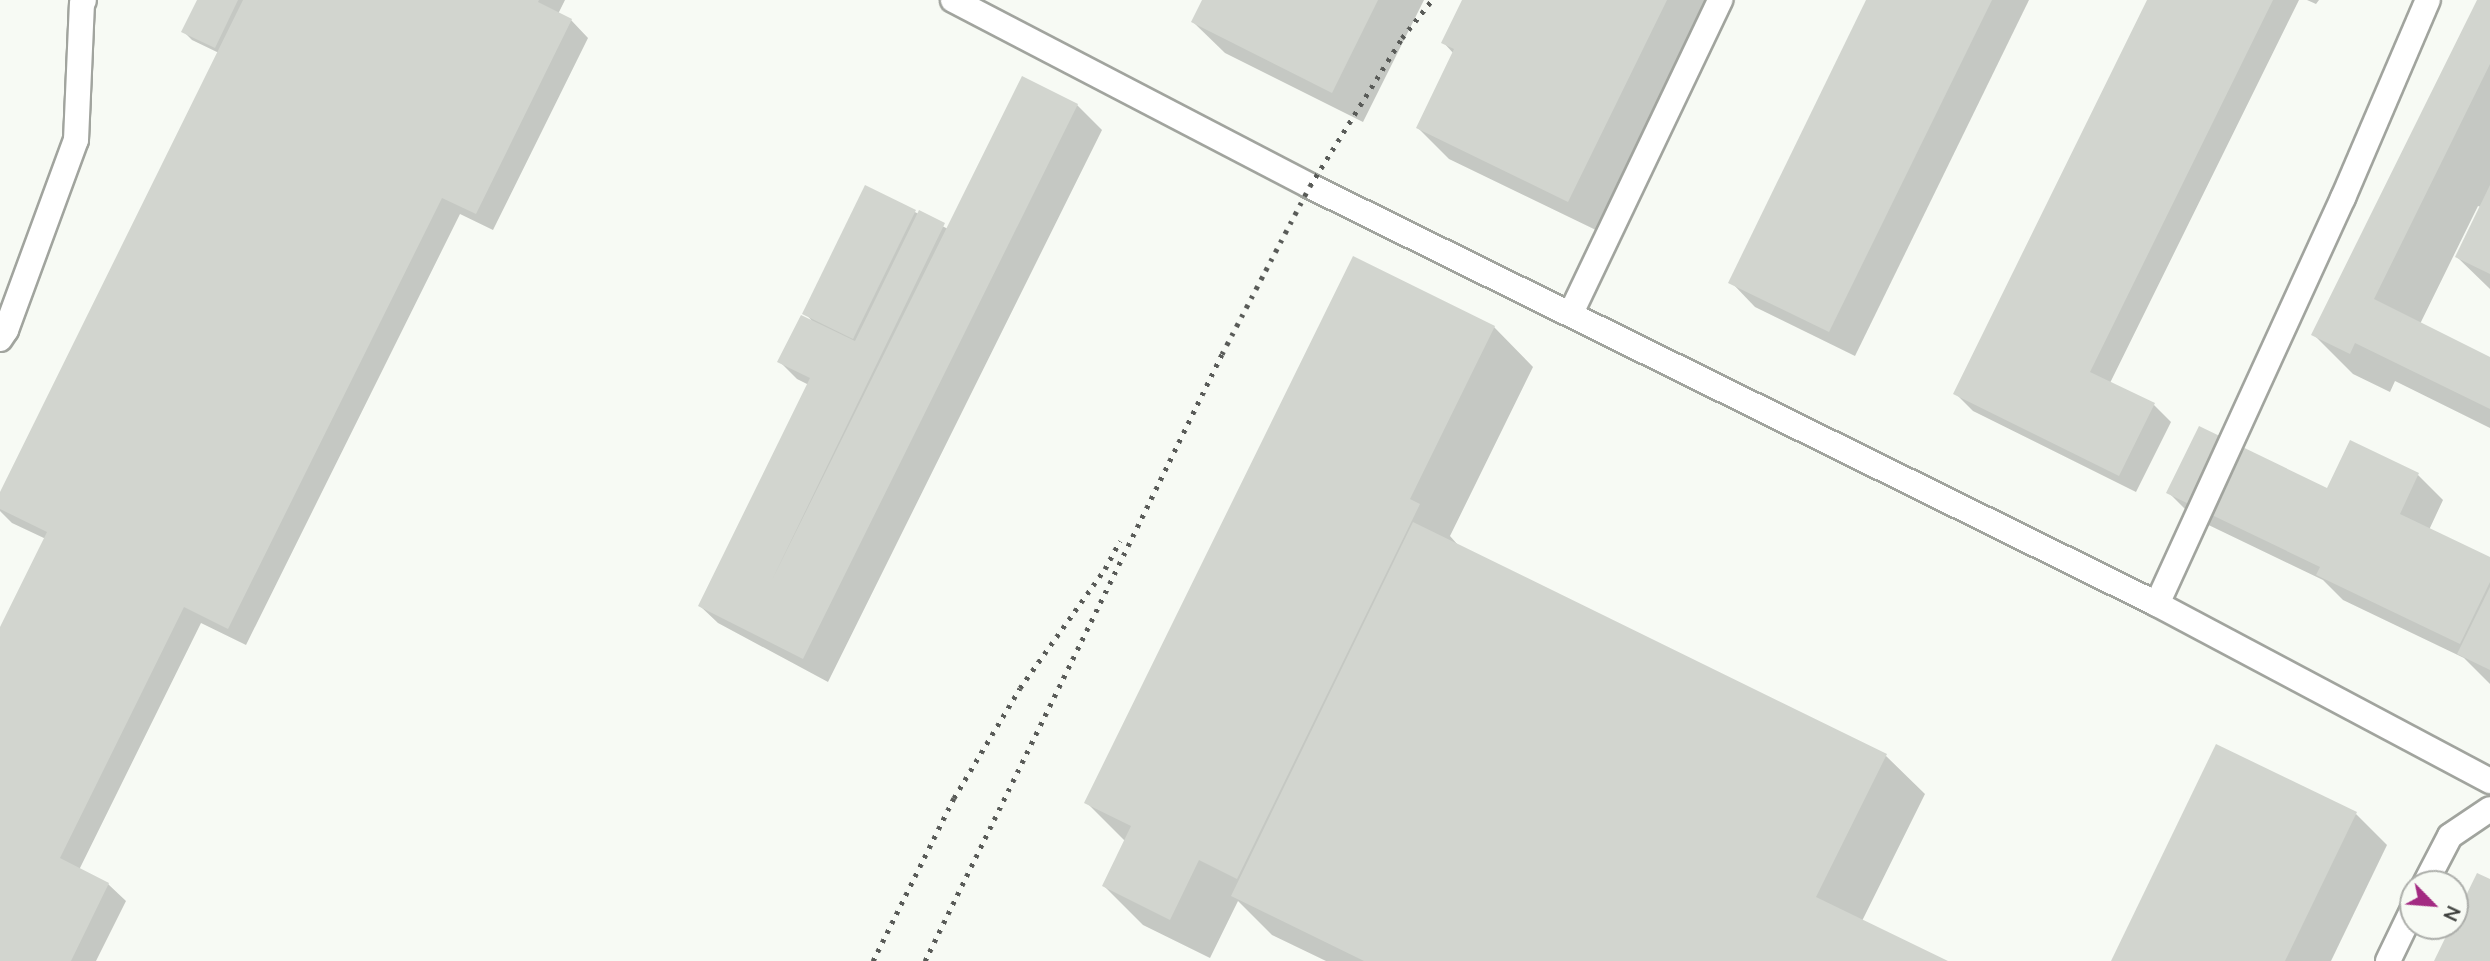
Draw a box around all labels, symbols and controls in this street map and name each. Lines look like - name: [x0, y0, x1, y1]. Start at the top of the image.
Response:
- north arrow: [2399, 870, 2469, 940]
- text: N: [2436, 901, 2466, 925]

